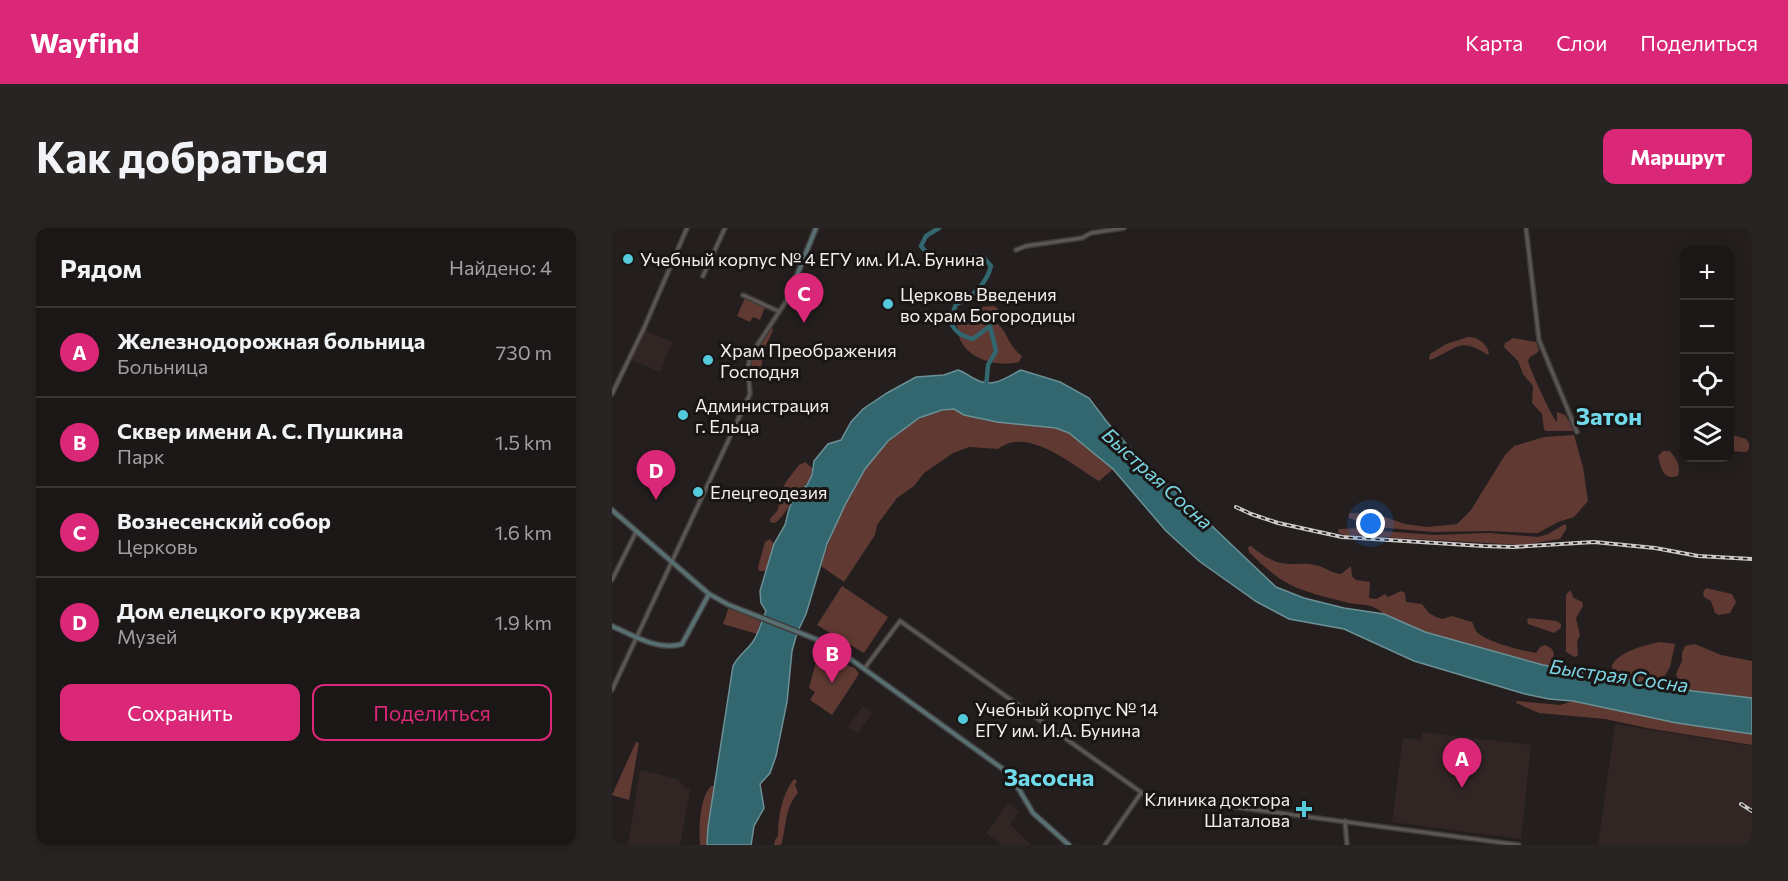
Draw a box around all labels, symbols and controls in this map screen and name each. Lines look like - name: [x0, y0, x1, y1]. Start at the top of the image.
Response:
- text: Wayfind: [30, 25, 139, 59]
- text: Карта: [1465, 30, 1523, 55]
- text: Слои: [1556, 30, 1607, 55]
- text: Поделиться: [1640, 30, 1758, 55]
- button: Маршрут: [1603, 129, 1752, 184]
- text: Как добраться: [36, 130, 328, 182]
- map controls: [1680, 246, 1734, 462]
- button: +: [1680, 246, 1734, 300]
- place label: Учебный корпус № 4 ЕГУ им. И.А. Бунина: [640, 248, 985, 270]
- text: Рядом: [60, 252, 142, 283]
- marker: Учебный корпус № 4 ЕГУ им. И.А. Бунина: [621, 252, 635, 266]
- text: Найдено: 4: [449, 255, 552, 279]
- pin: C: [784, 274, 824, 323]
- place label: Церковь Введения во храм Богородицы: [900, 283, 1076, 326]
- marker: Церковь Введения во храм Богородицы: [881, 297, 895, 311]
- button: −: [1680, 300, 1734, 354]
- text: Железнодорожная больница: [117, 327, 425, 354]
- place label: Храм Преображения Господня: [720, 339, 897, 382]
- text: A: [72, 340, 87, 364]
- text: 730 m: [496, 340, 552, 364]
- marker: Храм Преображения Господня: [701, 353, 715, 367]
- text: Больница: [117, 354, 208, 378]
- button: locate: [1680, 354, 1734, 408]
- place label: Администрация г. Ельца: [695, 394, 829, 437]
- district label: Затон: [1576, 401, 1642, 430]
- marker: Администрация г. Ельца: [676, 408, 690, 422]
- button: layers: [1680, 408, 1734, 462]
- text: Сквер имени А. С. Пушкина: [117, 417, 403, 444]
- water label: Быстрая Сосна: [1098, 422, 1218, 534]
- text: B: [73, 430, 86, 454]
- text: 1.5 km: [495, 430, 552, 454]
- text: Парк: [117, 444, 165, 468]
- pin: D: [636, 450, 675, 500]
- place label: Елецгеодезия: [710, 481, 827, 503]
- marker: Елецгеодезия: [691, 485, 705, 499]
- text: Вознесенский собор: [117, 507, 331, 534]
- your location: [1356, 509, 1385, 538]
- text: C: [73, 520, 86, 544]
- text: 1.6 km: [495, 520, 552, 544]
- text: Церковь: [117, 534, 198, 558]
- text: Дом елецкого кружева: [117, 597, 360, 624]
- text: D: [72, 610, 87, 634]
- text: 1.9 km: [495, 610, 552, 634]
- text: Музей: [117, 624, 178, 648]
- pin: B: [812, 634, 852, 683]
- water label: Быстрая Сосна: [1548, 653, 1690, 697]
- button: Сохранить: [60, 684, 300, 741]
- button: Поделиться: [312, 684, 552, 741]
- place label: Учебный корпус № 14 ЕГУ им. И.А. Бунина: [975, 698, 1158, 741]
- marker: Учебный корпус № 14 ЕГУ им. И.А. Бунина: [956, 712, 970, 726]
- pin: A: [1442, 738, 1482, 788]
- district label: Засосна: [1004, 762, 1094, 791]
- place label: Клиника доктора Шаталова: [1144, 788, 1290, 831]
- marker: Клиника доктора Шаталова: [1295, 800, 1313, 818]

